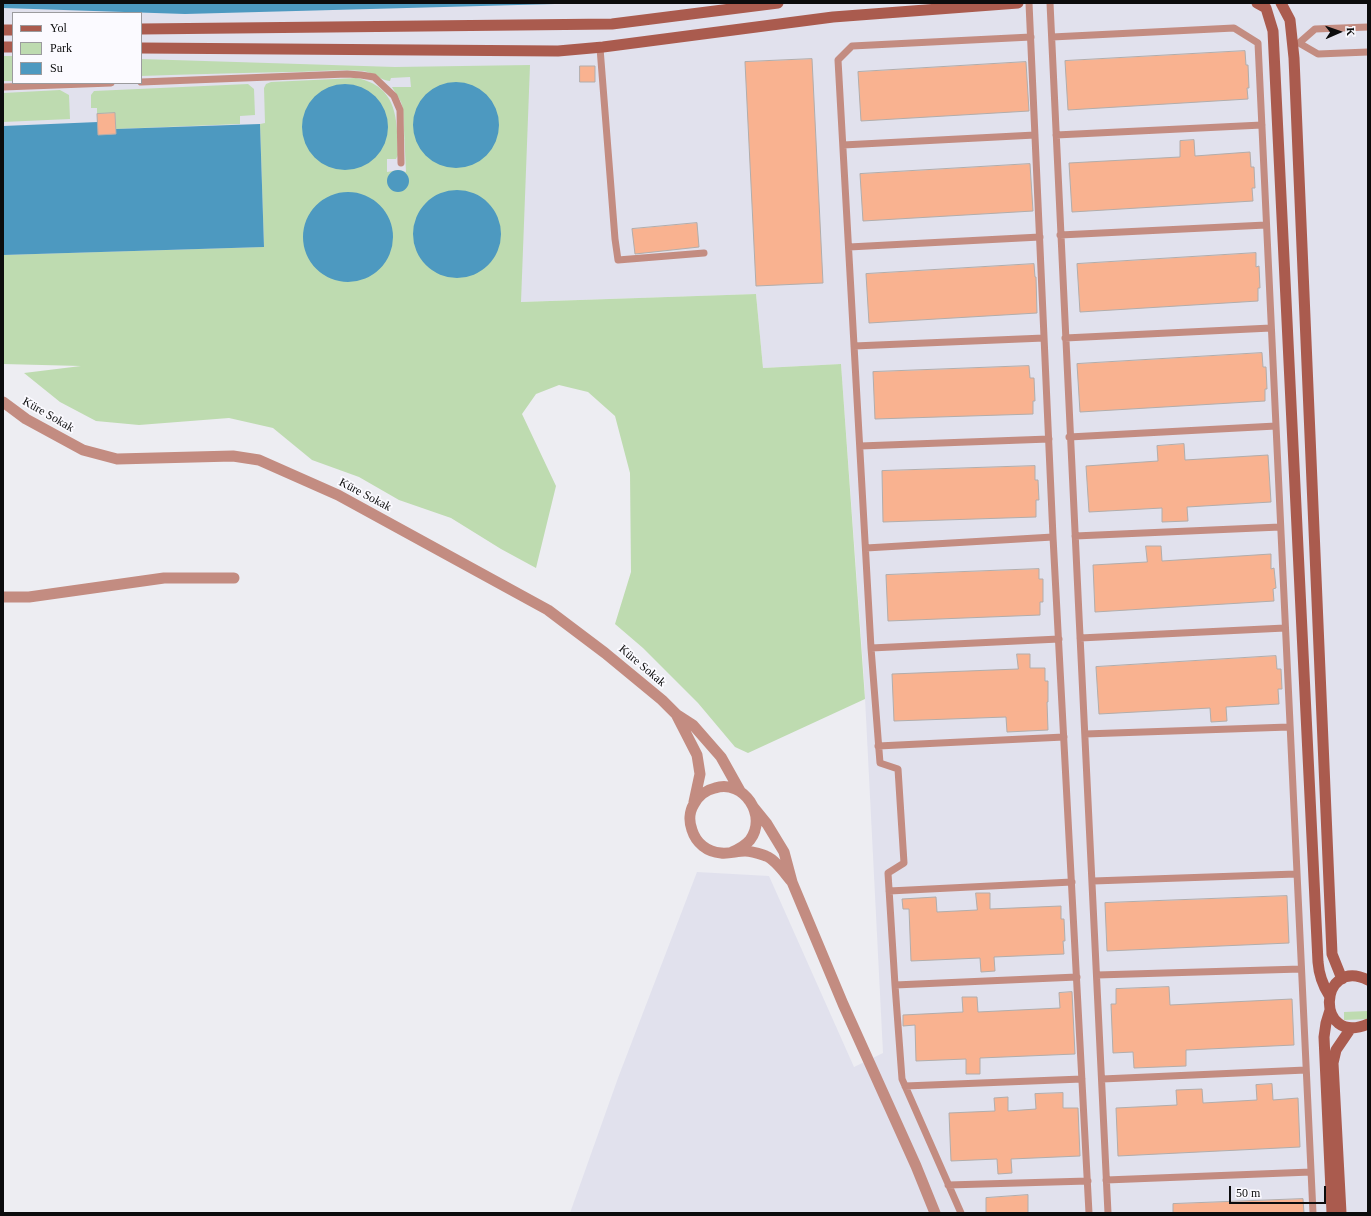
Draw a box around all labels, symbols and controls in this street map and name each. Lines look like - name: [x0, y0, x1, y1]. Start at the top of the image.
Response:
- legend: [12, 12, 142, 84]
- north arrow: [1319, 12, 1359, 52]
- text: Yol: [50, 21, 67, 35]
- text: K: [1345, 27, 1357, 36]
- text: Park: [50, 41, 72, 55]
- text: Su: [50, 61, 63, 75]
- street label: Küre Sokak: [20, 395, 76, 435]
- street label: Küre Sokak: [336, 475, 394, 515]
- street label: Küre Sokak: [616, 642, 668, 690]
- scale bar: [1231, 1178, 1328, 1204]
- text: 50 m: [1236, 1186, 1260, 1200]

